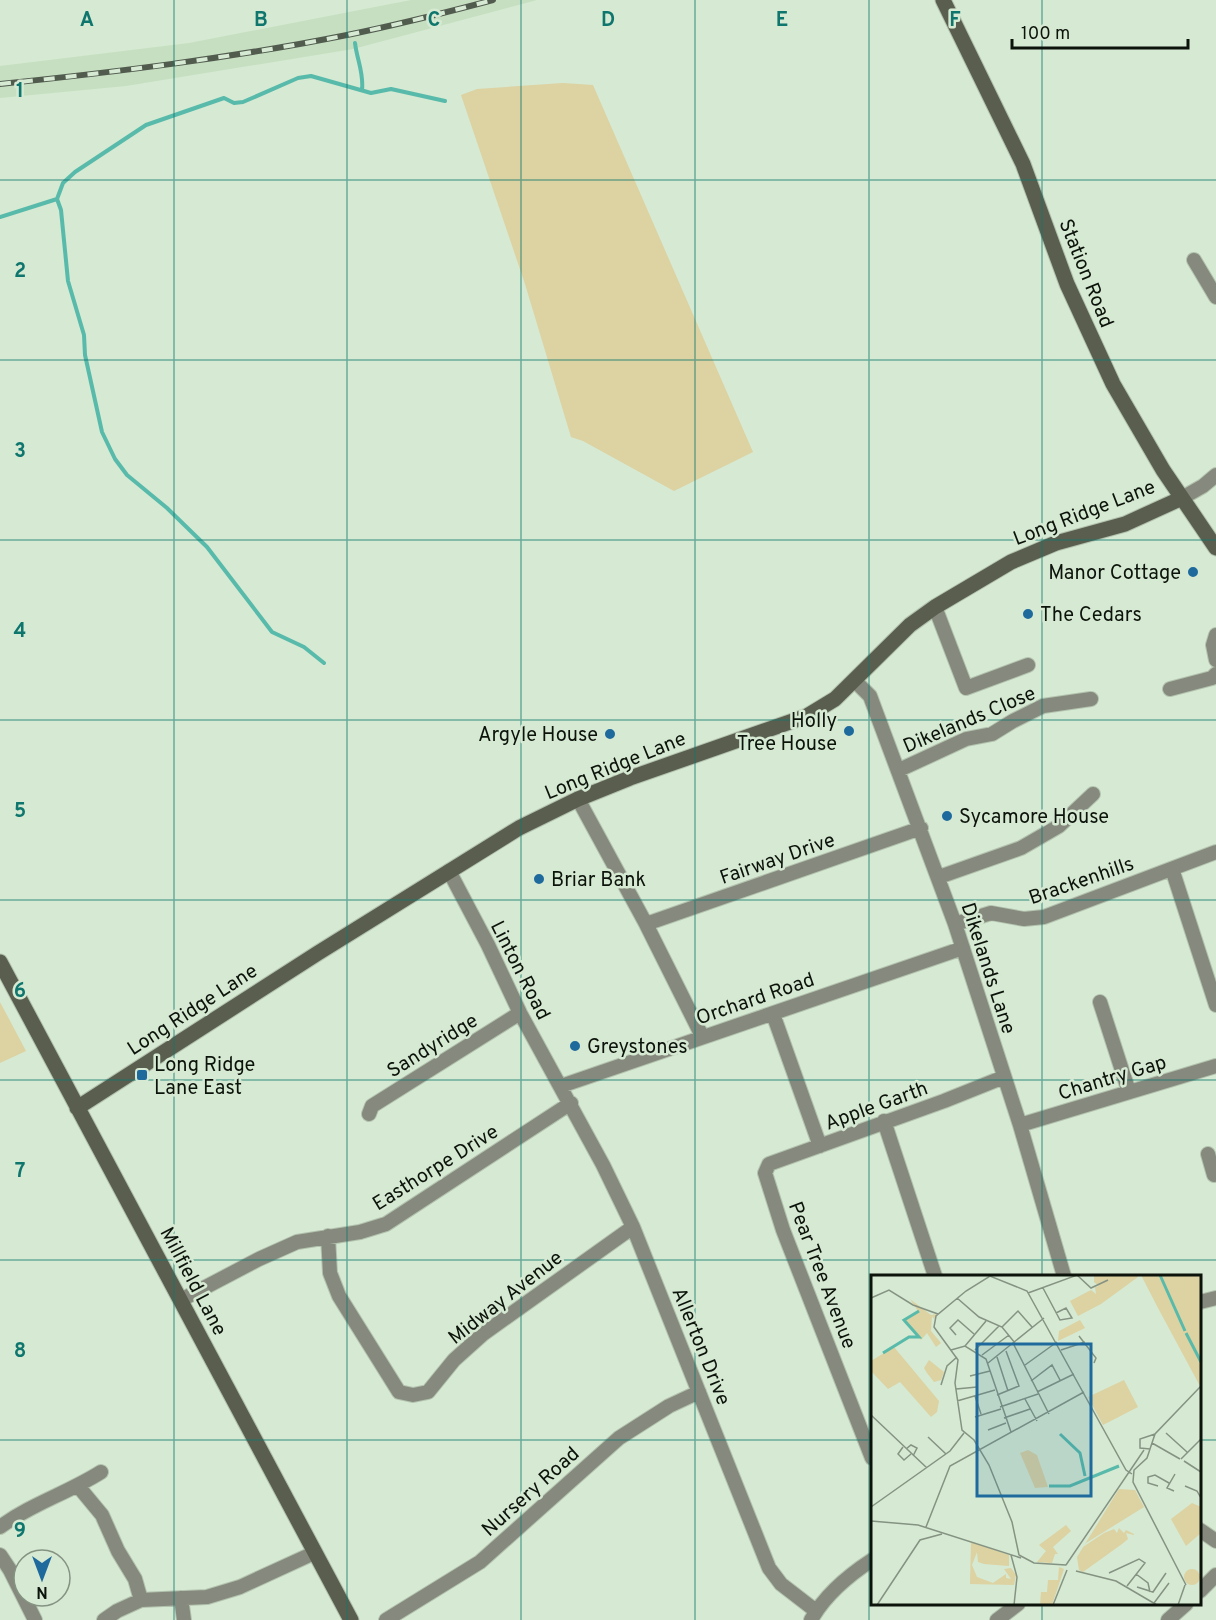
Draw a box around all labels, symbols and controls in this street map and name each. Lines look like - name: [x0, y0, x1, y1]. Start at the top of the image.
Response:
- text: A: [80, 8, 94, 34]
- text: B: [254, 8, 268, 34]
- text: C: [428, 8, 440, 34]
- text: D: [601, 8, 615, 34]
- text: E: [776, 8, 788, 34]
- text: F: [949, 8, 961, 34]
- scale bar: [1012, 12, 1188, 50]
- text: 100 m: [1021, 23, 1070, 46]
- text: 1: [16, 79, 24, 105]
- street label: Station Road: [1052, 216, 1119, 332]
- text: 2: [14, 259, 26, 285]
- text: 3: [14, 439, 26, 465]
- street label: Long Ridge Lane: [1010, 475, 1160, 553]
- place label: Manor Cottage: [1048, 561, 1181, 587]
- marker: Manor Cottage: [1186, 565, 1200, 579]
- place label: The Cedars: [1040, 603, 1142, 629]
- marker: The Cedars: [1021, 607, 1035, 621]
- text: 4: [14, 619, 26, 645]
- street label: Dikelands Close: [900, 681, 1040, 760]
- place label: Holly Tree House: [737, 709, 837, 758]
- place label: Argyle House: [478, 723, 598, 749]
- marker: Holly Tree House: [842, 724, 856, 738]
- street label: Long Ridge Lane: [541, 727, 690, 807]
- marker: Argyle House: [603, 727, 617, 741]
- text: 5: [14, 799, 26, 825]
- place label: Sycamore House: [959, 805, 1109, 831]
- marker: Sycamore House: [940, 809, 954, 823]
- street label: Fairway Drive: [717, 828, 839, 892]
- street label: Brackenhills: [1026, 852, 1138, 912]
- place label: Briar Bank: [551, 868, 646, 894]
- marker: Briar Bank: [532, 872, 546, 886]
- street label: Dikelands Lane: [954, 900, 1021, 1038]
- street label: Linton Road: [483, 917, 555, 1025]
- street label: Long Ridge Lane: [123, 959, 263, 1063]
- street label: Orchard Road: [693, 967, 818, 1032]
- text: 6: [14, 979, 26, 1005]
- street label: Sandyridge: [383, 1009, 483, 1085]
- place label: Greystones: [587, 1035, 688, 1061]
- marker: Greystones: [568, 1039, 582, 1053]
- street label: Chantry Gap: [1055, 1050, 1170, 1108]
- place label: Long Ridge Lane East: [154, 1053, 255, 1102]
- marker: Long Ridge Lane East: [135, 1068, 149, 1082]
- street label: Apple Garth: [822, 1076, 932, 1138]
- street label: Easthorpe Drive: [368, 1120, 504, 1218]
- text: 7: [15, 1159, 25, 1185]
- street label: Pear Tree Avenue: [781, 1198, 861, 1353]
- street label: Millfield Lane: [153, 1223, 232, 1341]
- street label: Midway Avenue: [444, 1246, 569, 1351]
- inset map: [871, 1275, 1201, 1605]
- street label: Allerton Drive: [665, 1284, 736, 1410]
- text: 8: [14, 1339, 26, 1365]
- street label: Nursery Road: [477, 1442, 586, 1543]
- text: 9: [14, 1519, 26, 1545]
- north arrow: [12, 1548, 72, 1608]
- text: N: [36, 1581, 48, 1601]

